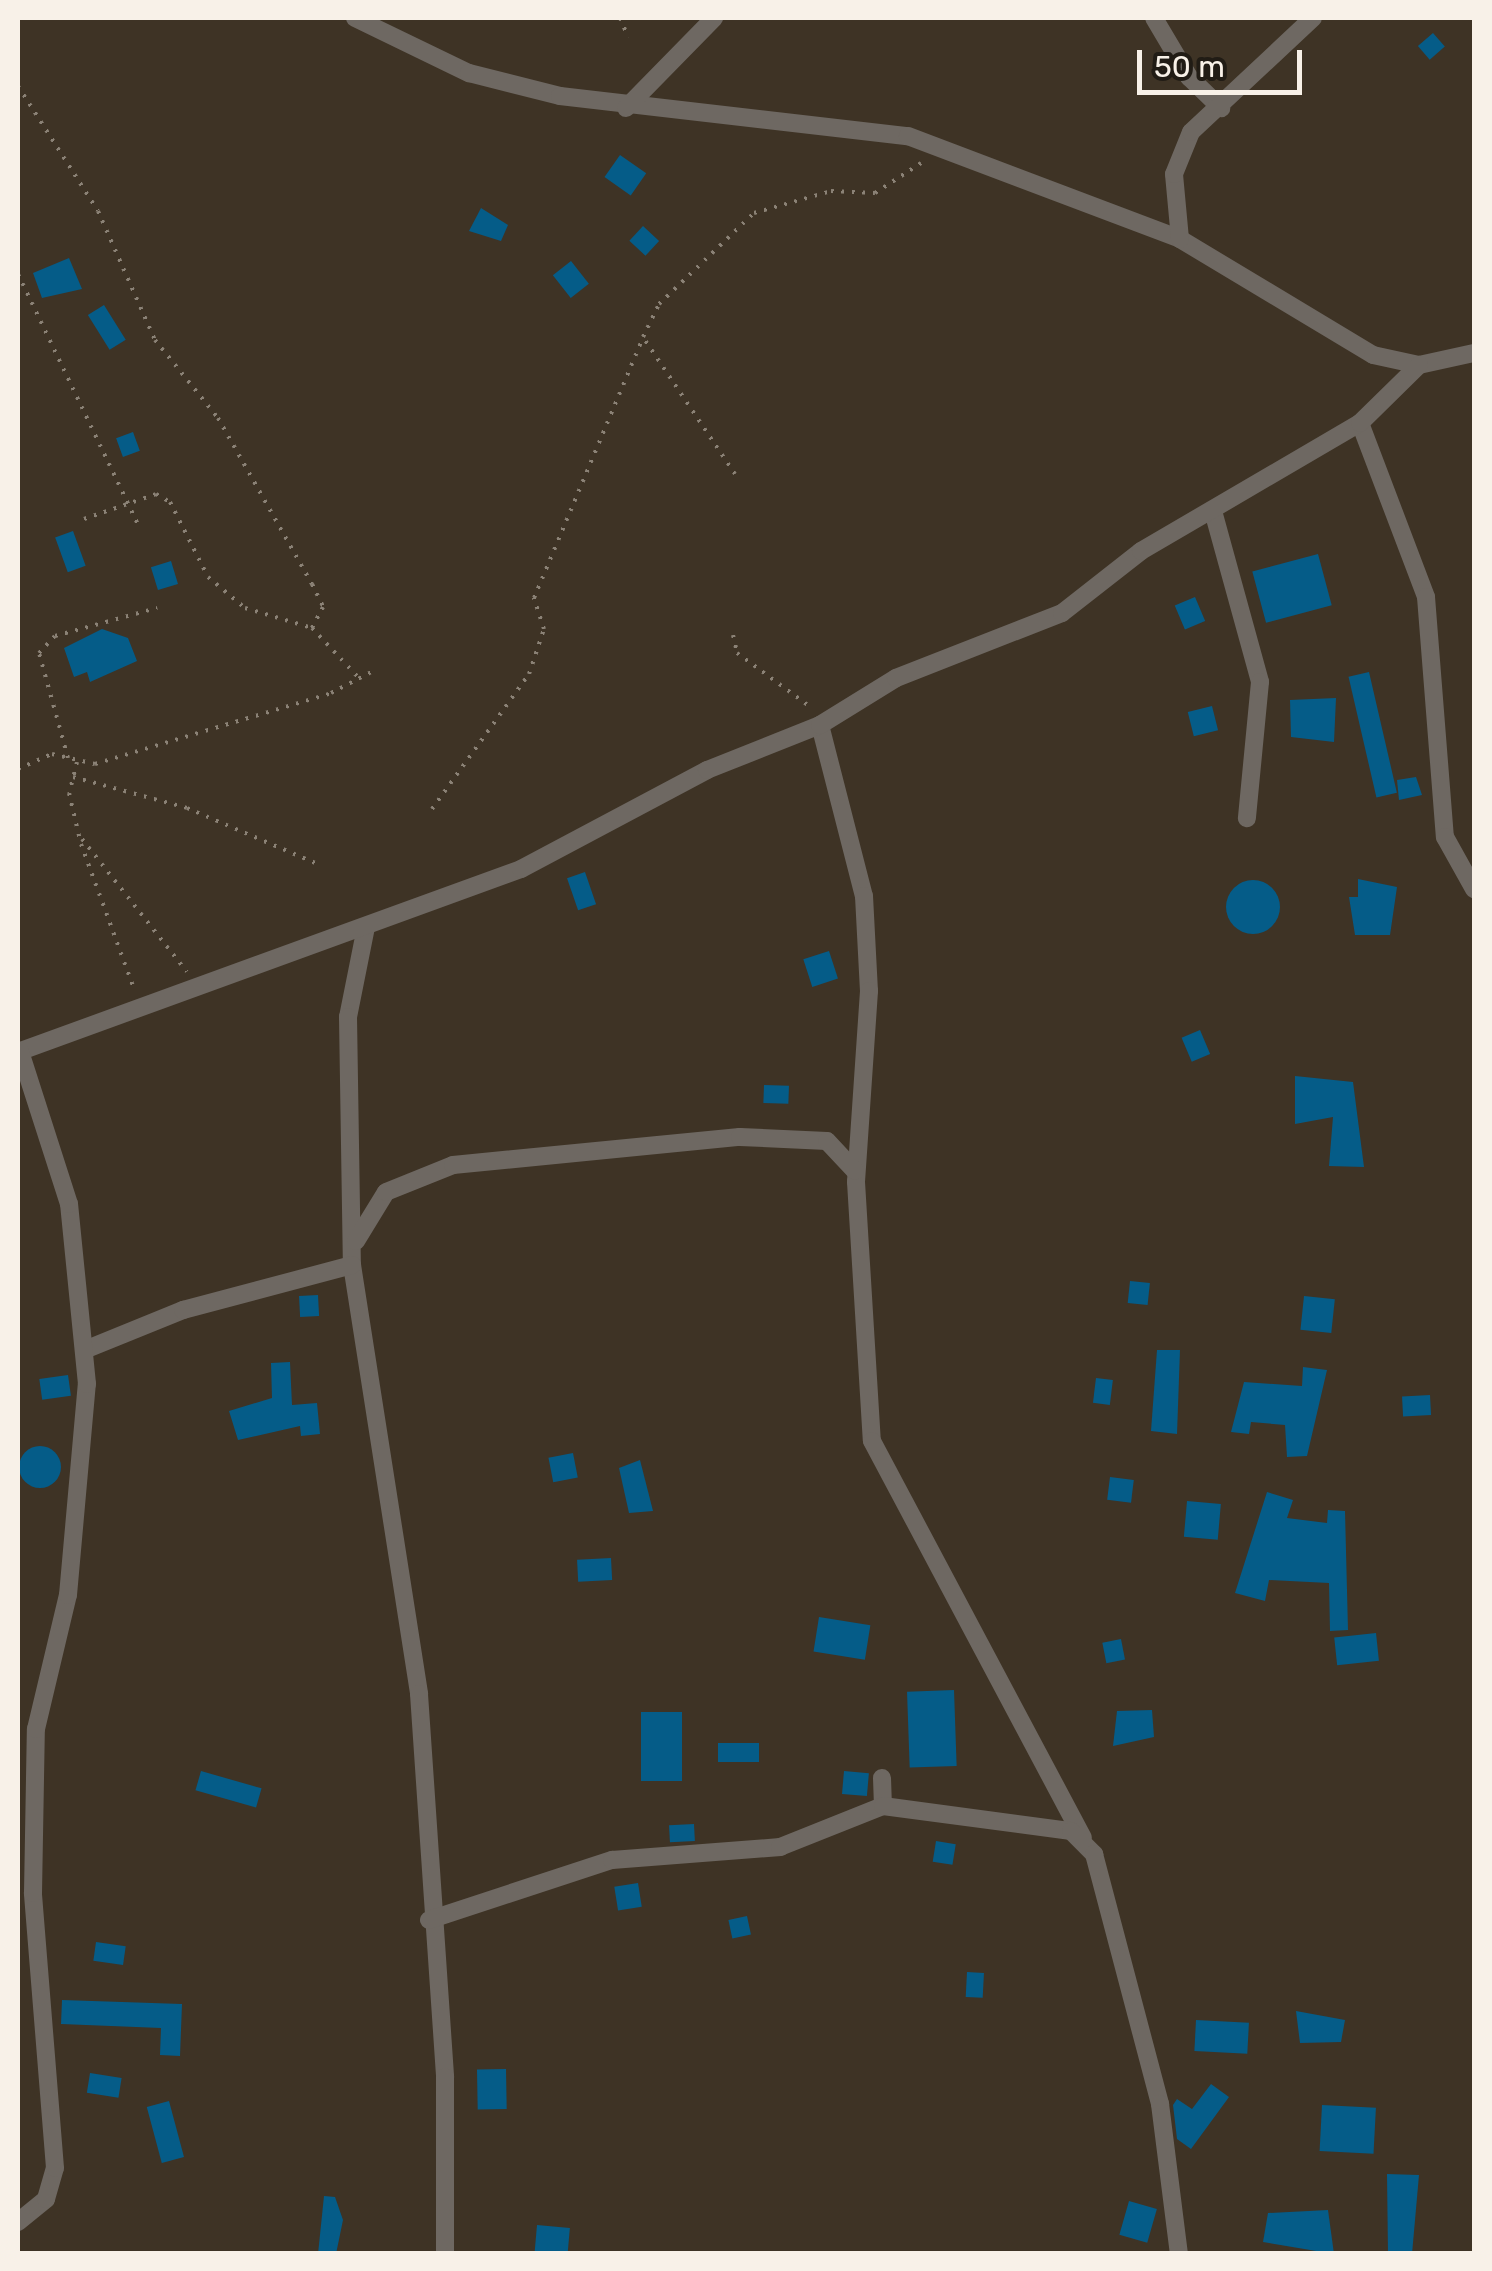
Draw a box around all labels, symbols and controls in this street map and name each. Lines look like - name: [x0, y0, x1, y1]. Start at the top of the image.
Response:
- scale bar: [1142, 30, 1307, 92]
- text: 50 m: [1154, 49, 1225, 85]

